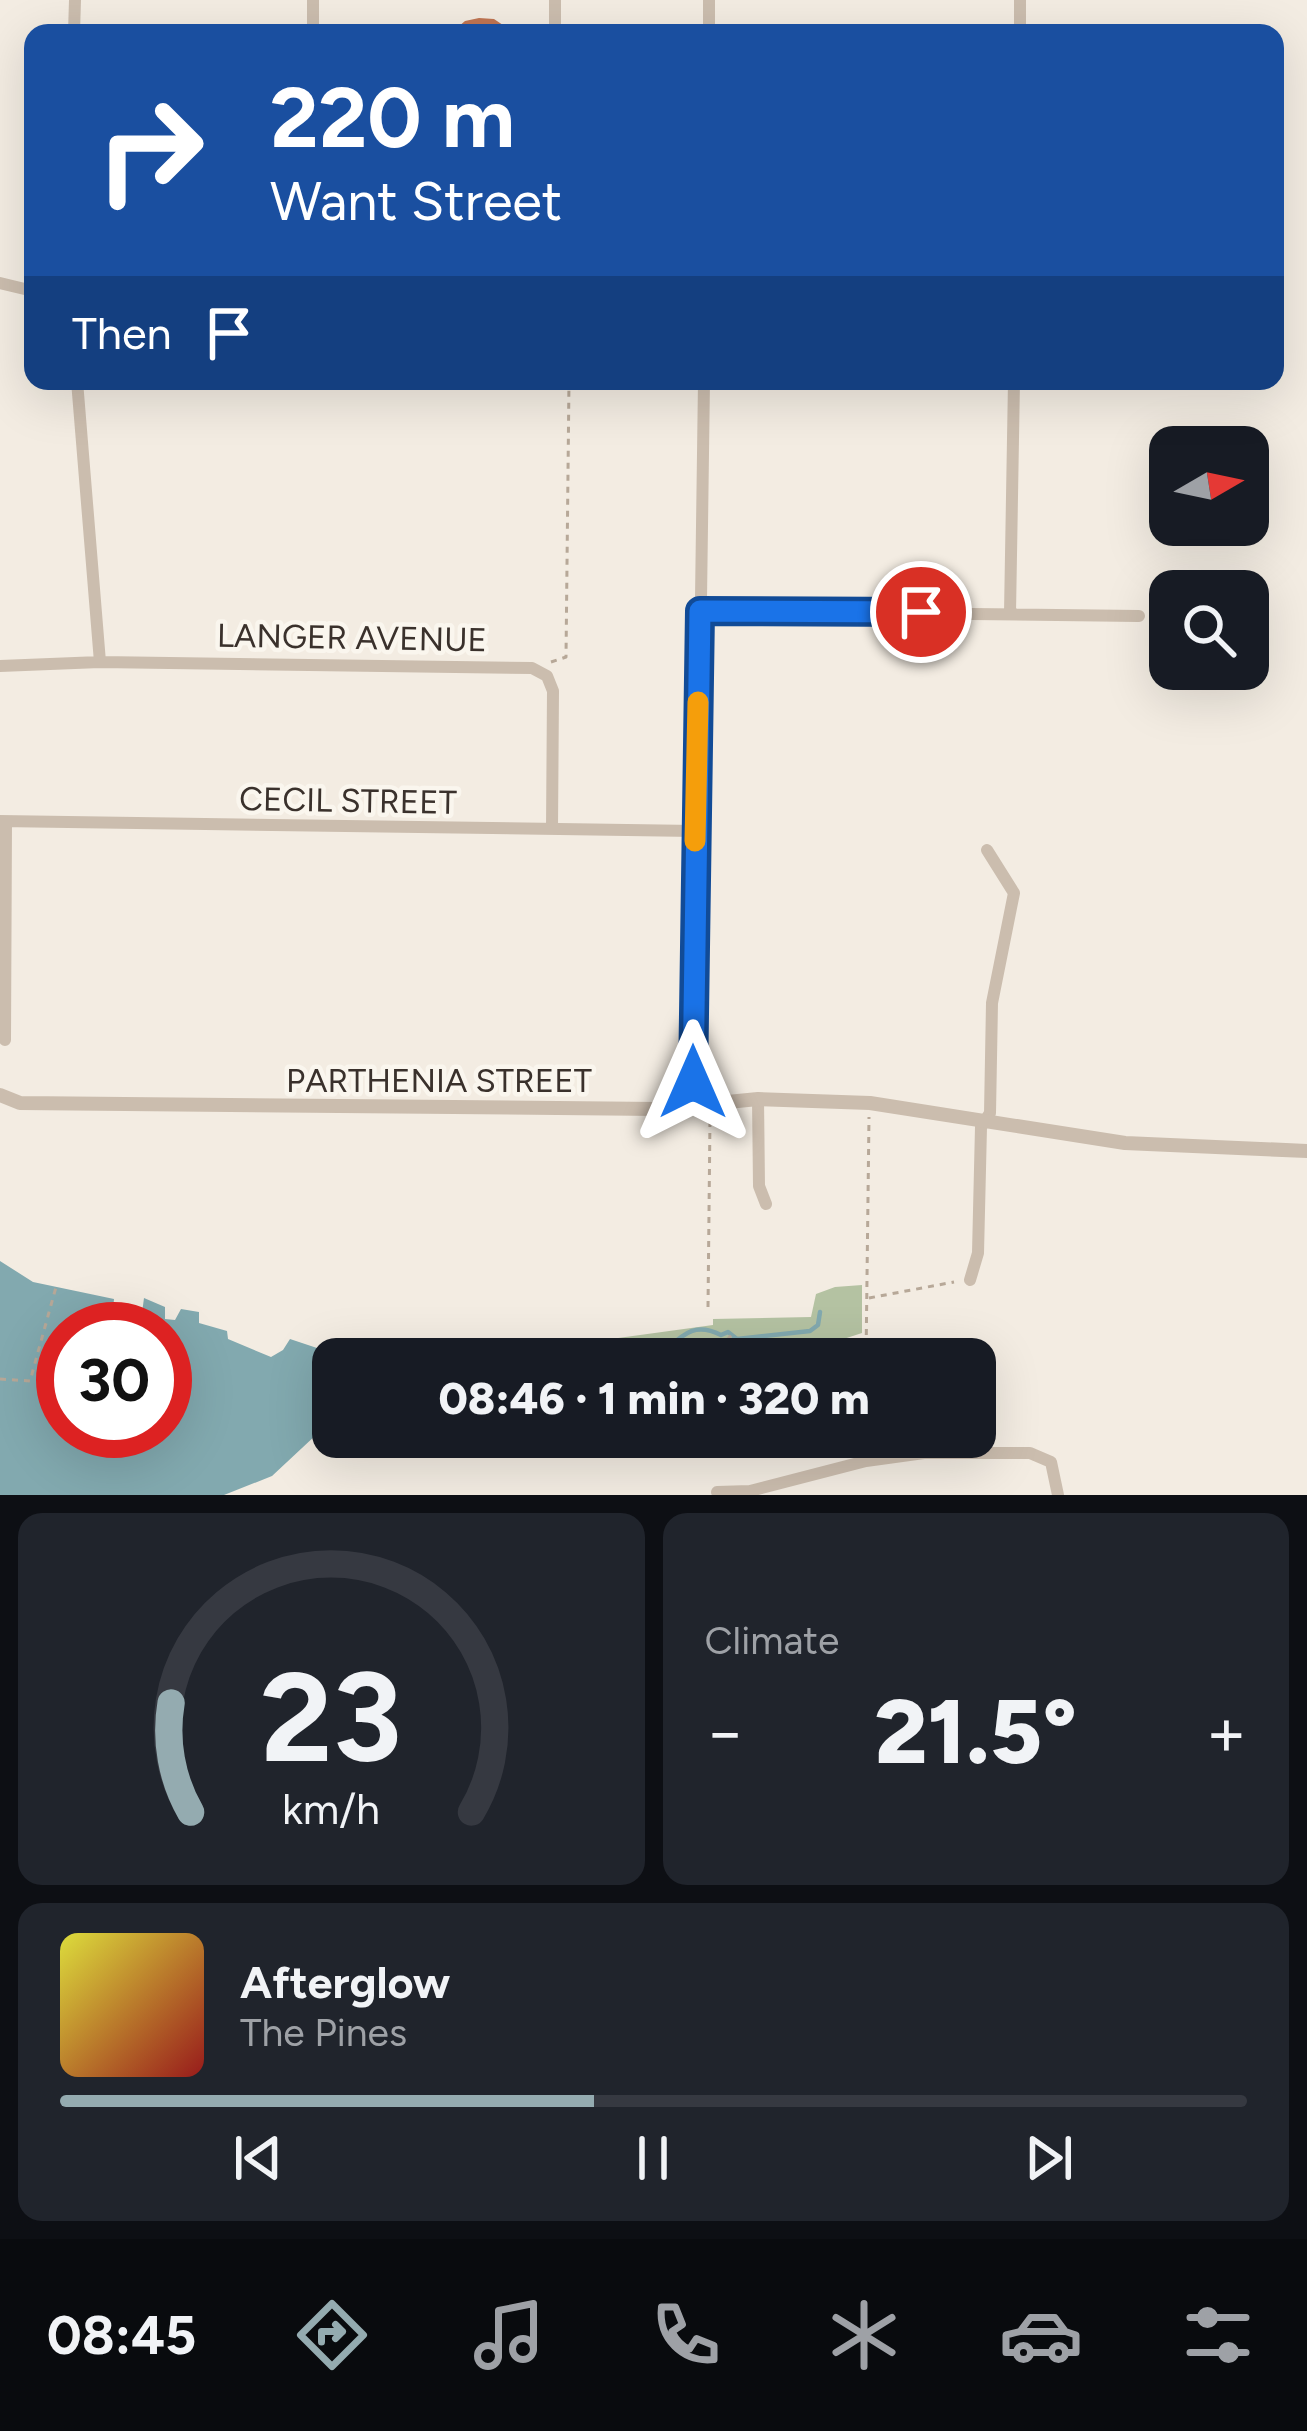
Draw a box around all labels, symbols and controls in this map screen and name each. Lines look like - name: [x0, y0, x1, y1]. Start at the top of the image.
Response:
- text: 220 m: [270, 67, 515, 168]
- icon: right: [72, 72, 228, 228]
- text: Want Street: [270, 169, 562, 234]
- icon: arrive: [196, 300, 262, 366]
- text: Then: [72, 306, 172, 360]
- north arrow: [1149, 426, 1269, 546]
- map controls: [1149, 426, 1269, 690]
- pin: [870, 561, 972, 663]
- button: search: [1149, 570, 1269, 690]
- icon: arrive: [888, 579, 954, 645]
- street label: LANGER AVENUE: [217, 616, 487, 659]
- street label: CECIL STREET: [239, 779, 457, 822]
- position arrow: [630, 1019, 756, 1145]
- street label: PARTHENIA STREET: [286, 1061, 592, 1100]
- speed limit sign: 30: [36, 1302, 192, 1458]
- text: 08:46 · 1 min · 320 m: [438, 1371, 870, 1425]
- text: Climate: [705, 1617, 839, 1664]
- text: 23: [260, 1642, 402, 1792]
- text: 21.5°: [875, 1677, 1077, 1786]
- text: −: [705, 1692, 746, 1772]
- text: +: [1206, 1692, 1247, 1772]
- text: km/h: [282, 1783, 380, 1835]
- text: Afterglow: [240, 1955, 450, 2009]
- text: The Pines: [240, 2009, 407, 2056]
- icon: previous: [225, 2125, 291, 2191]
- icon: pause: [620, 2125, 686, 2191]
- icon: next: [1016, 2125, 1082, 2191]
- icon: directions: [290, 2293, 374, 2377]
- icon: music: [467, 2293, 551, 2377]
- icon: phone: [644, 2293, 728, 2377]
- icon: climate: [822, 2293, 906, 2377]
- icon: car: [999, 2293, 1083, 2377]
- icon: filters: [1176, 2293, 1260, 2377]
- text: 08:45: [47, 2303, 197, 2368]

